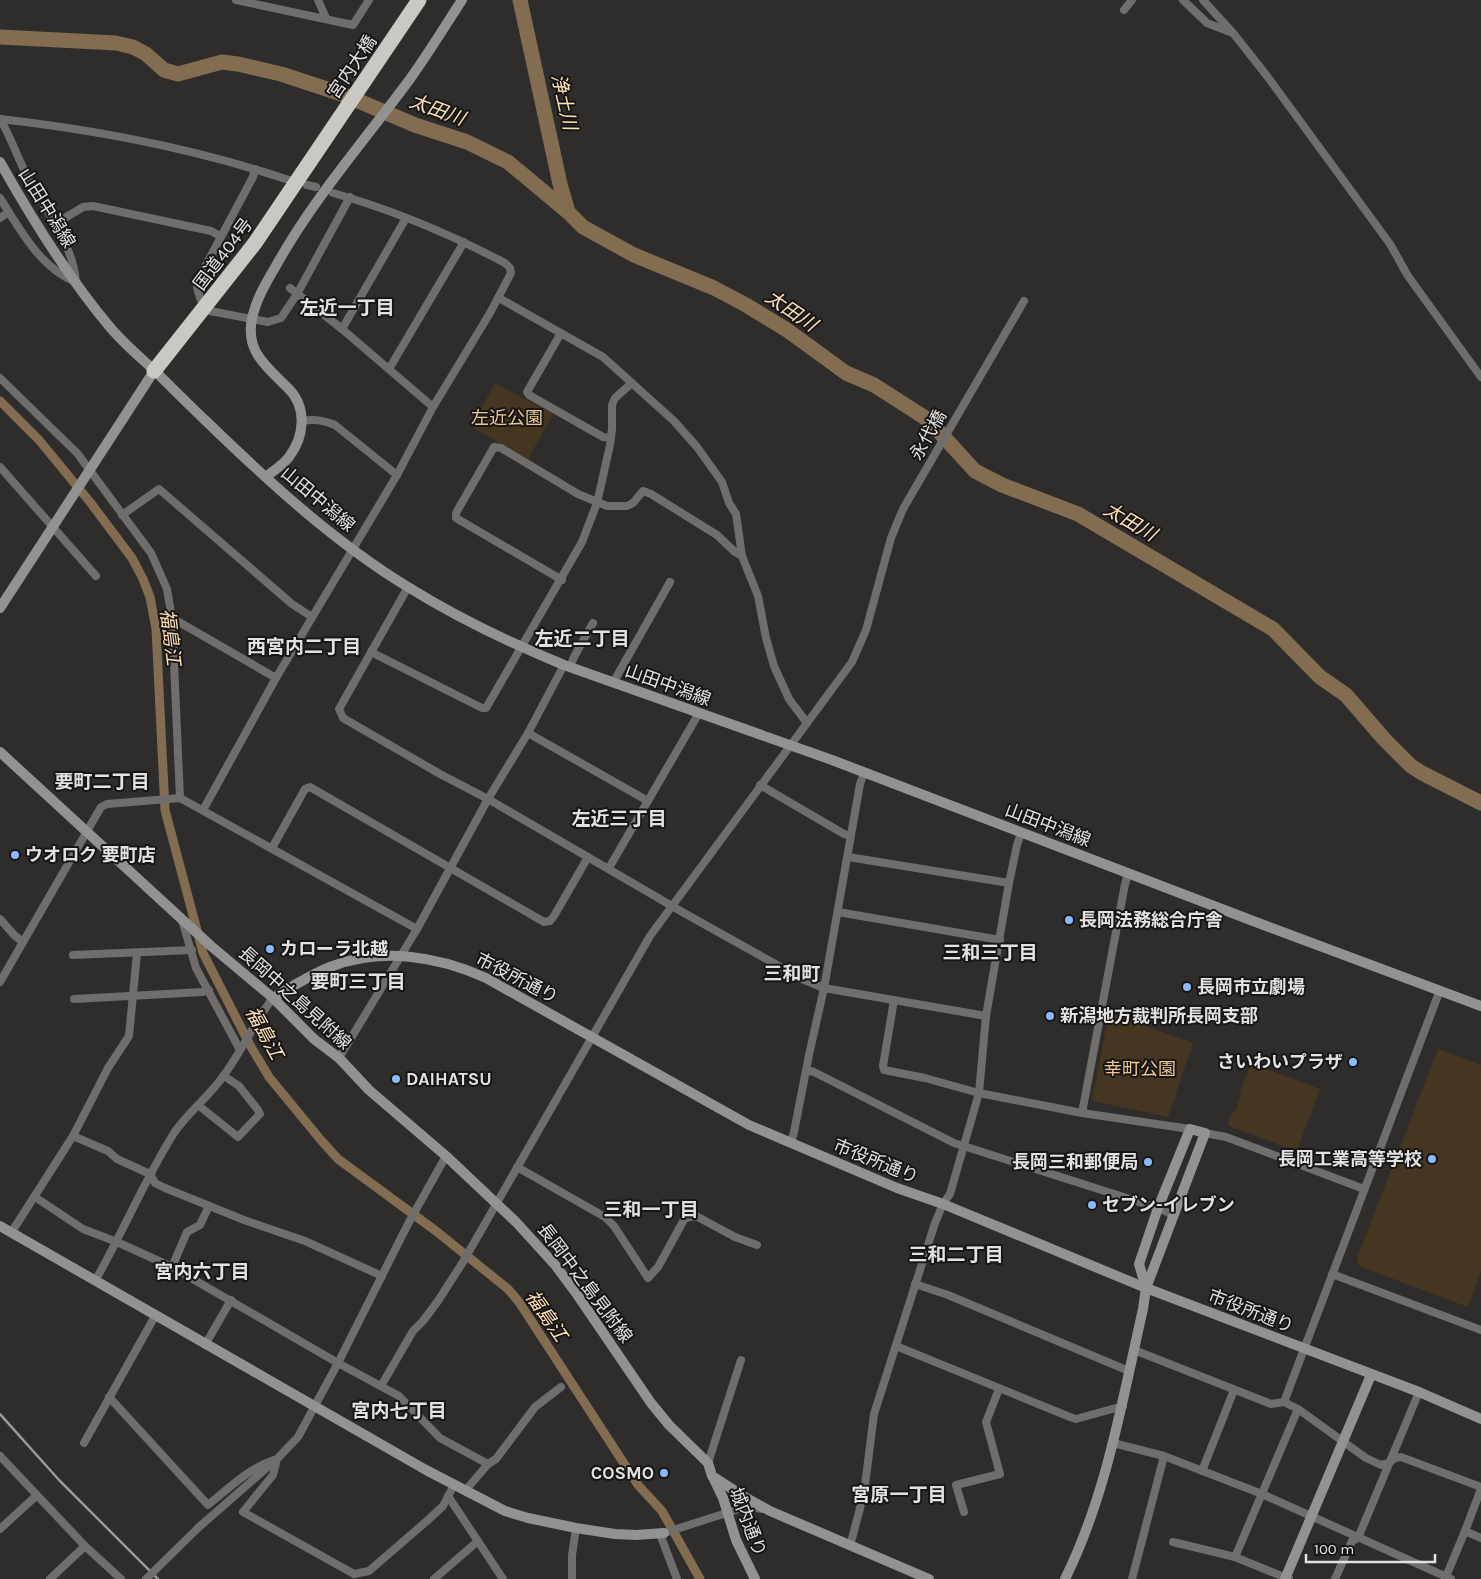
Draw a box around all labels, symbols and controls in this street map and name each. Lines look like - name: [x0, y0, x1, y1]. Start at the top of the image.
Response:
- street label: 宮内大橋: [323, 31, 381, 103]
- water label: 浄土川: [547, 72, 582, 134]
- water label: 太田川: [406, 90, 469, 131]
- street label: 山田中潟線: [14, 164, 80, 252]
- street label: 国道404号: [189, 214, 257, 294]
- water label: 太田川: [761, 286, 822, 337]
- district label: 左近一丁目: [299, 297, 395, 319]
- street label: 永代橋: [905, 406, 951, 464]
- park label: 左近公園: [471, 407, 543, 429]
- street label: 山田中潟線: [276, 462, 360, 536]
- water label: 太田川: [1100, 498, 1162, 547]
- water label: 福島江: [156, 607, 185, 669]
- district label: 左近二丁目: [534, 628, 630, 650]
- district label: 西宮内二丁目: [247, 636, 361, 658]
- street label: 山田中潟線: [622, 659, 714, 711]
- district label: 要町二丁目: [54, 771, 150, 793]
- street label: 山田中潟線: [1002, 799, 1094, 851]
- district label: 左近三丁目: [571, 808, 667, 830]
- place label: ウオロク 要町店: [25, 844, 156, 866]
- marker: ウオロク 要町店: [9, 849, 21, 861]
- place label: 長岡法務総合庁舎: [1079, 909, 1223, 931]
- marker: 長岡法務総合庁舎: [1063, 914, 1075, 926]
- place label: カローラ北越: [280, 938, 388, 960]
- street label: 長岡中之島見附線: [234, 942, 356, 1054]
- district label: 三和三丁目: [942, 942, 1038, 964]
- marker: カローラ北越: [264, 943, 276, 955]
- street label: 市役所通り: [472, 948, 562, 1008]
- district label: 三和町: [763, 963, 821, 985]
- district label: 要町三丁目: [310, 971, 406, 993]
- place label: 長岡市立劇場: [1197, 976, 1305, 998]
- marker: 長岡市立劇場: [1181, 981, 1193, 993]
- water label: 福島江: [241, 1003, 288, 1065]
- place label: 新潟地方裁判所長岡支部: [1060, 1005, 1258, 1027]
- marker: 新潟地方裁判所長岡支部: [1044, 1010, 1056, 1022]
- place label: さいわいプラザ: [1217, 1051, 1343, 1073]
- marker: さいわいプラザ: [1347, 1056, 1359, 1068]
- park label: 幸町公園: [1104, 1058, 1176, 1080]
- place label: DAIHATSU: [406, 1068, 492, 1090]
- marker: DAIHATSU: [390, 1073, 402, 1085]
- street label: 市役所通り: [830, 1134, 922, 1188]
- place label: 長岡工業高等学校: [1278, 1148, 1422, 1170]
- place label: 長岡三和郵便局: [1012, 1151, 1138, 1173]
- marker: 長岡工業高等学校: [1426, 1153, 1438, 1165]
- marker: 長岡三和郵便局: [1142, 1156, 1154, 1168]
- place label: セブン-イレブン: [1102, 1194, 1235, 1216]
- district label: 三和一丁目: [603, 1199, 699, 1221]
- marker: セブン-イレブン: [1086, 1199, 1098, 1211]
- street label: 長岡中之島見附線: [533, 1219, 637, 1347]
- district label: 三和二丁目: [908, 1244, 1004, 1266]
- district label: 宮内六丁目: [154, 1261, 250, 1283]
- street label: 市役所通り: [1205, 1285, 1297, 1337]
- water label: 福島江: [521, 1286, 573, 1347]
- district label: 宮内七丁目: [351, 1400, 447, 1422]
- place label: COSMO: [591, 1462, 654, 1484]
- marker: COSMO: [658, 1467, 670, 1479]
- street label: 城内通り: [725, 1484, 771, 1560]
- district label: 宮原一丁目: [851, 1484, 947, 1506]
- scale bar: [1306, 1532, 1435, 1564]
- text: 100 m: [1314, 1540, 1354, 1558]

